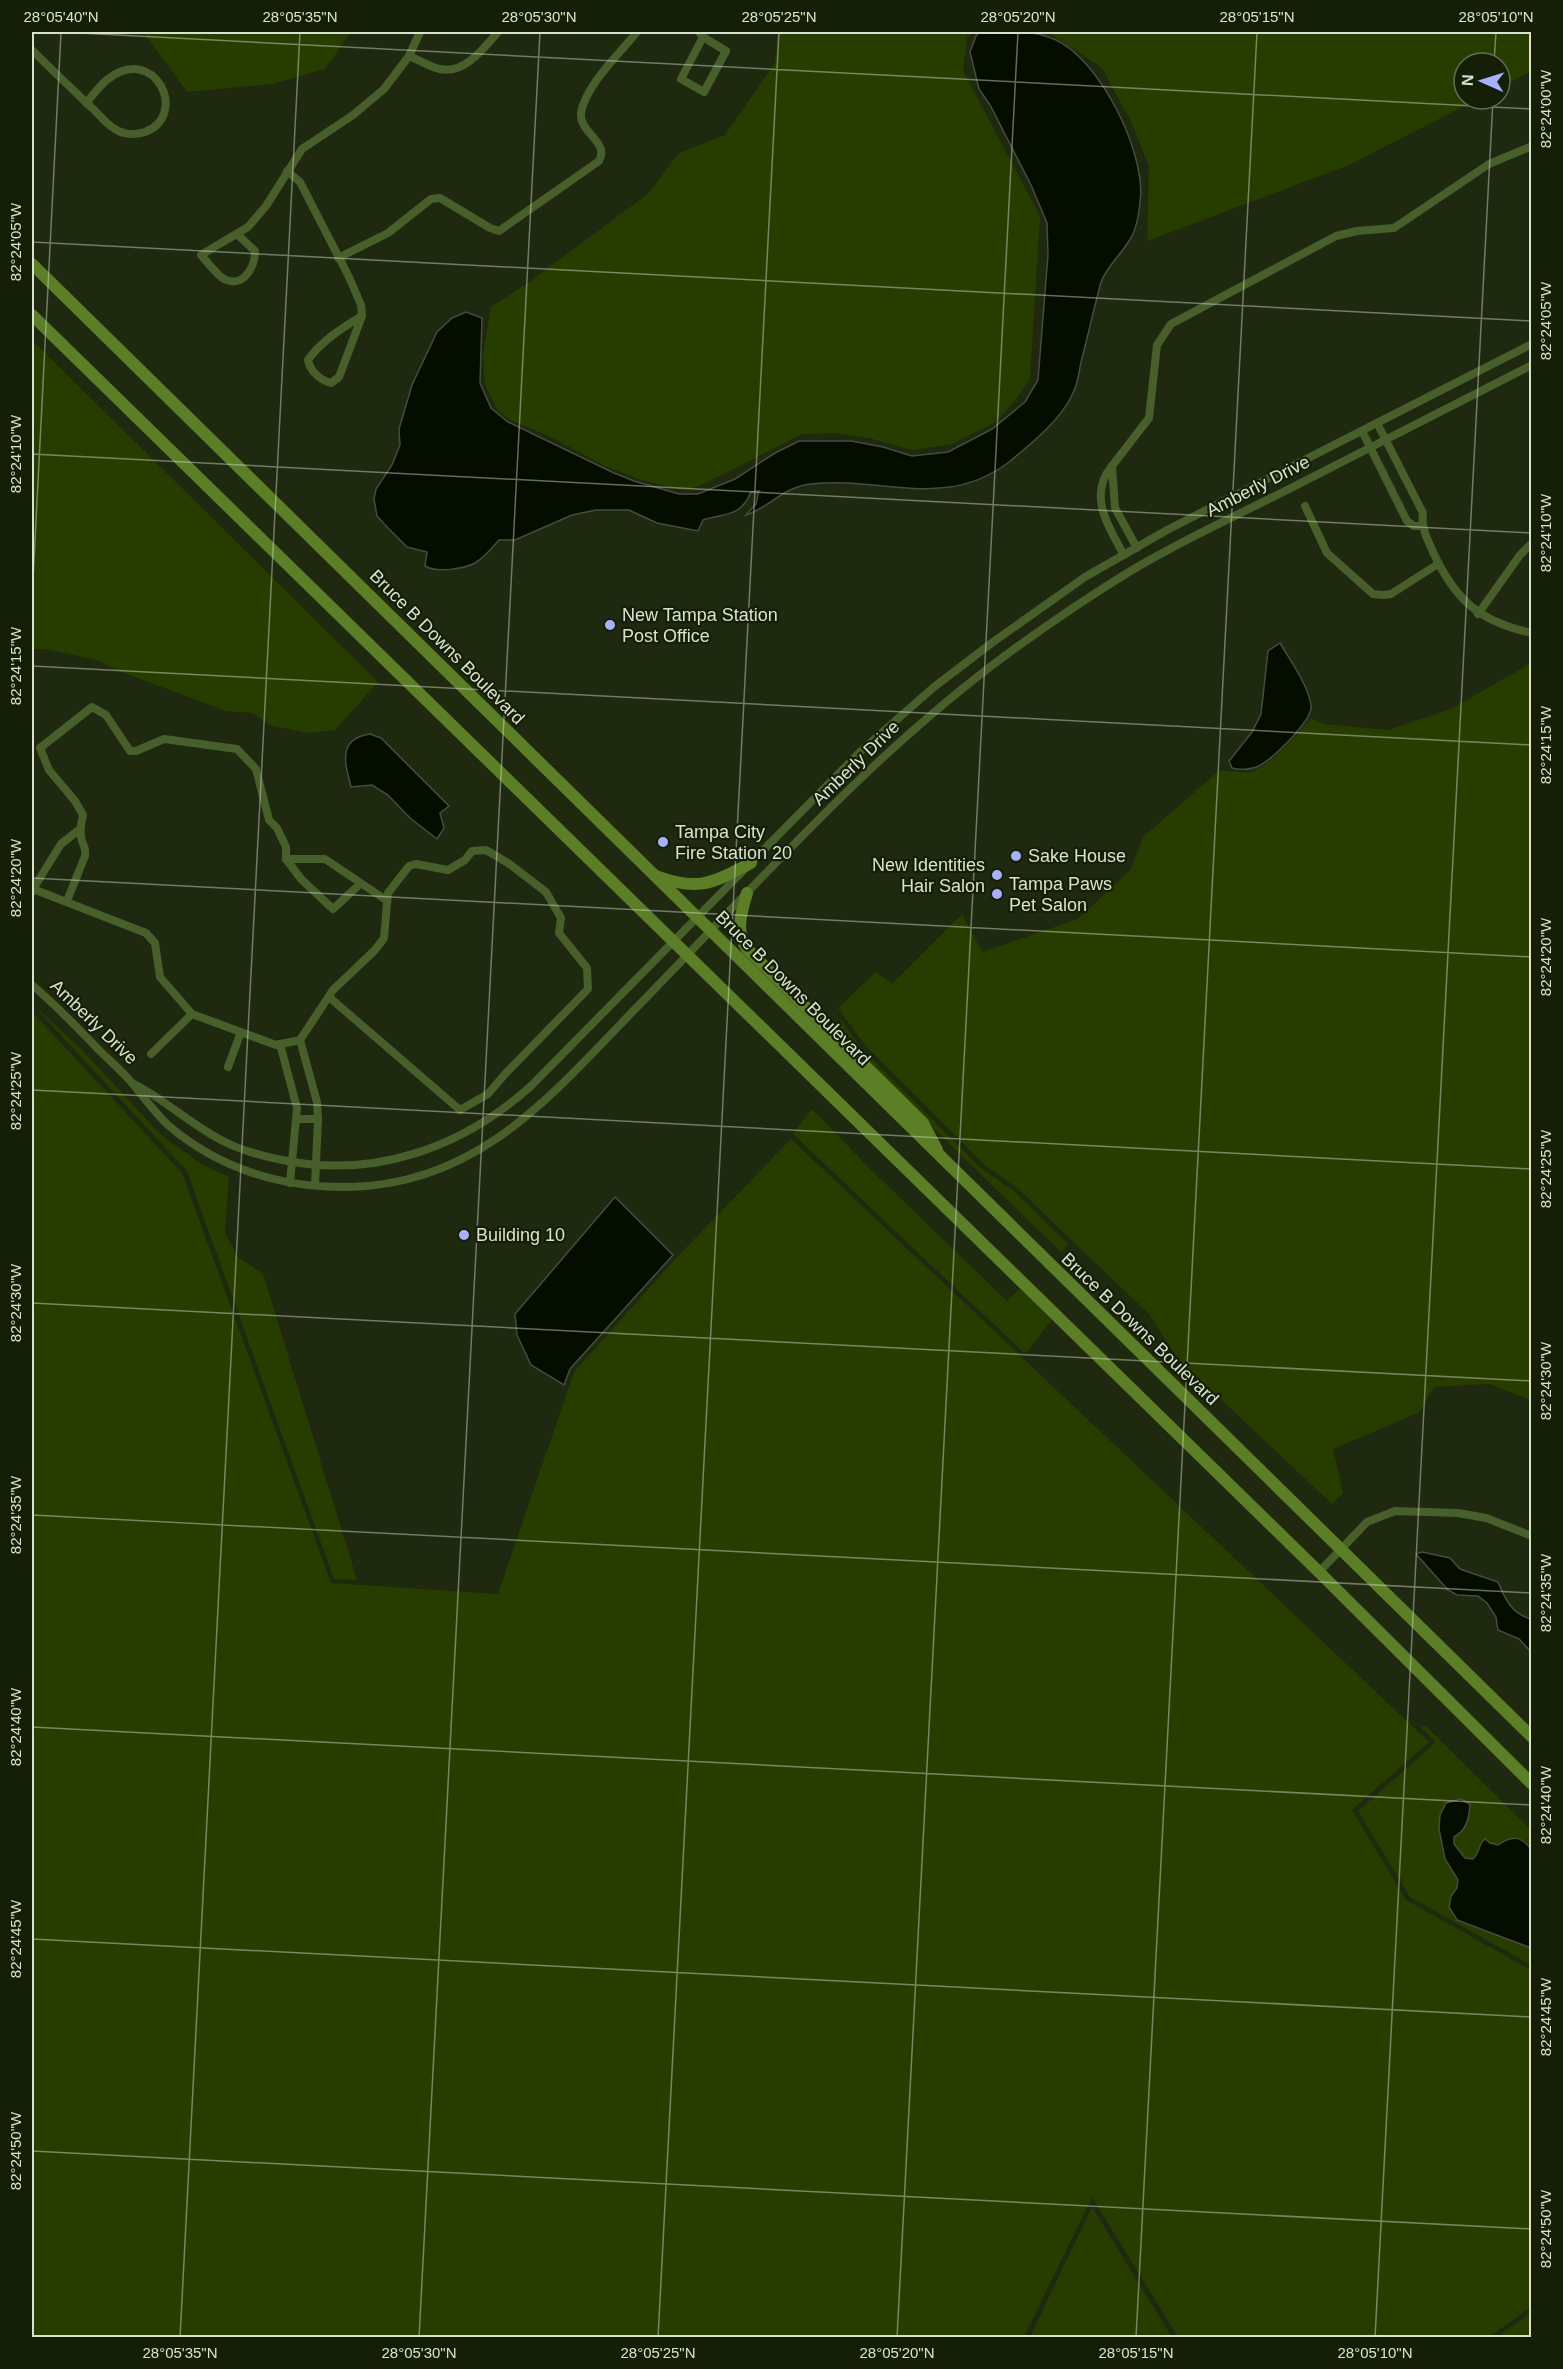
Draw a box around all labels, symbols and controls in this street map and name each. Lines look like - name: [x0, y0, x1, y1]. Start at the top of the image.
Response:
- text: 28°05'40"N: [23, 8, 99, 25]
- text: 28°05'35"N: [262, 8, 338, 25]
- text: 28°05'30"N: [501, 8, 577, 25]
- text: 28°05'25"N: [741, 8, 817, 25]
- text: 28°05'20"N: [980, 8, 1056, 25]
- text: 28°05'15"N: [1219, 8, 1295, 25]
- text: 28°05'10"N: [1458, 8, 1534, 25]
- north arrow: [1452, 51, 1512, 111]
- text: 82°24'00"W: [1537, 69, 1554, 148]
- text: N: [1459, 74, 1476, 86]
- text: 82°24'05"W: [7, 202, 24, 281]
- text: 82°24'05"W: [1537, 281, 1554, 360]
- text: 82°24'10"W: [7, 414, 24, 493]
- street label: Amberly Drive: [1203, 451, 1313, 521]
- text: 82°24'10"W: [1537, 493, 1554, 572]
- street label: Bruce B Downs Boulevard: [366, 566, 528, 728]
- place label: New Tampa Station Post Office: [622, 605, 778, 646]
- marker: New Tampa Station Post Office: [603, 618, 617, 632]
- text: 82°24'15"W: [7, 626, 24, 705]
- text: 82°24'15"W: [1537, 705, 1554, 784]
- street label: Amberly Drive: [808, 717, 904, 809]
- place label: Tampa City Fire Station 20: [675, 822, 792, 863]
- marker: Tampa City Fire Station 20: [656, 835, 670, 849]
- text: 82°24'20"W: [7, 838, 24, 917]
- place label: Sake House: [1028, 846, 1126, 866]
- marker: Sake House: [1009, 849, 1023, 863]
- place label: New Identities Hair Salon: [872, 855, 985, 896]
- marker: New Identities Hair Salon: [990, 868, 1004, 882]
- place label: Tampa Paws Pet Salon: [1009, 874, 1112, 915]
- marker: Tampa Paws Pet Salon: [990, 887, 1004, 901]
- street label: Bruce B Downs Boulevard: [712, 907, 874, 1069]
- text: 82°24'20"W: [1537, 917, 1554, 996]
- street label: Amberly Drive: [46, 976, 142, 1068]
- text: 82°24'25"W: [7, 1051, 24, 1130]
- text: 82°24'25"W: [1537, 1129, 1554, 1208]
- place label: Building 10: [476, 1225, 565, 1245]
- marker: Building 10: [457, 1228, 471, 1242]
- street label: Bruce B Downs Boulevard: [1057, 1249, 1223, 1409]
- text: 82°24'30"W: [7, 1263, 24, 1342]
- text: 82°24'30"W: [1537, 1341, 1554, 1420]
- text: 82°24'35"W: [7, 1475, 24, 1554]
- text: 82°24'35"W: [1537, 1553, 1554, 1632]
- text: 82°24'40"W: [7, 1687, 24, 1766]
- text: 82°24'40"W: [1537, 1765, 1554, 1844]
- text: 82°24'45"W: [7, 1899, 24, 1978]
- text: 82°24'45"W: [1537, 1977, 1554, 2056]
- text: 82°24'50"W: [7, 2111, 24, 2190]
- text: 82°24'50"W: [1537, 2189, 1554, 2268]
- text: 28°05'35"N: [142, 2344, 218, 2361]
- text: 28°05'30"N: [381, 2344, 457, 2361]
- text: 28°05'25"N: [620, 2344, 696, 2361]
- text: 28°05'20"N: [859, 2344, 935, 2361]
- text: 28°05'15"N: [1098, 2344, 1174, 2361]
- text: 28°05'10"N: [1337, 2344, 1413, 2361]

